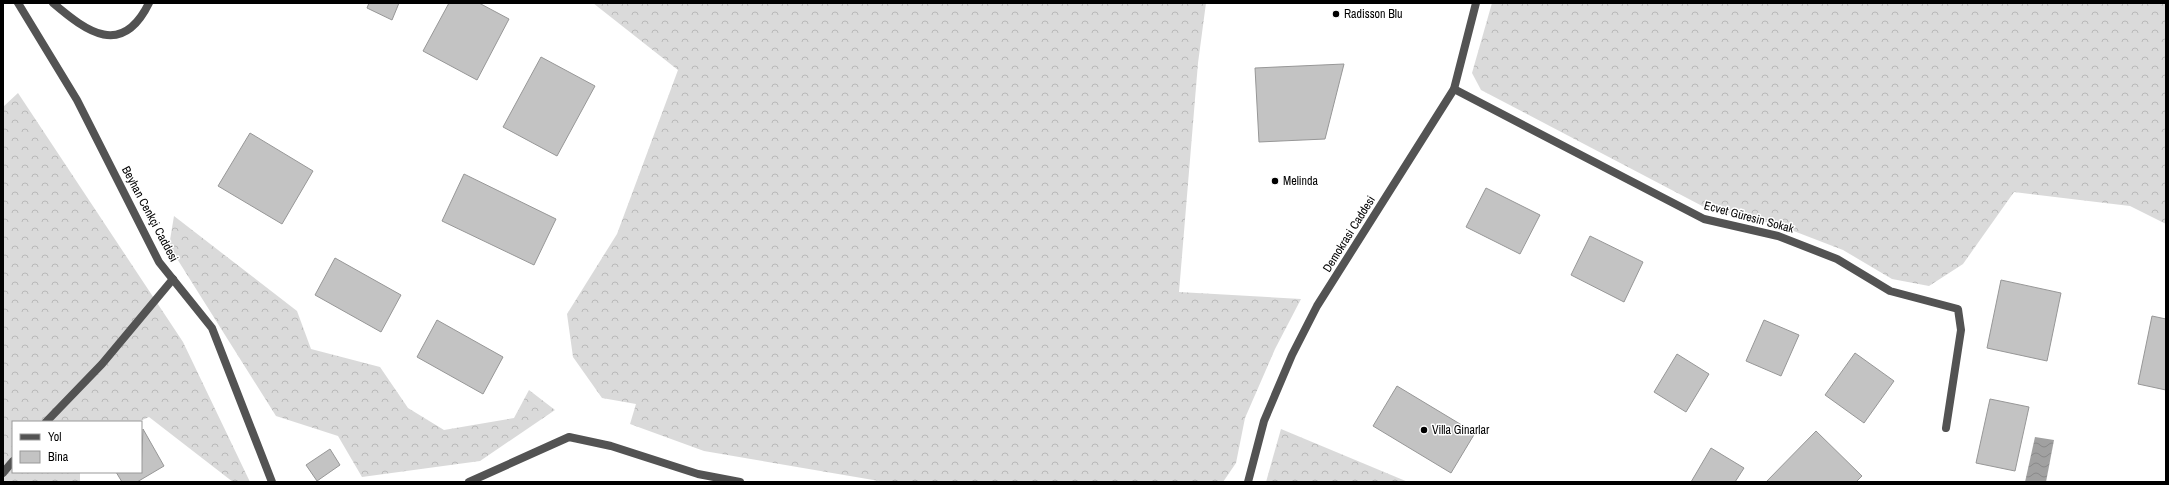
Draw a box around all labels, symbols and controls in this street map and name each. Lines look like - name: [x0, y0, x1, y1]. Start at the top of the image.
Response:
- place label: Radisson Blu: [1344, 6, 1403, 22]
- marker: Radisson Blu: [1331, 9, 1341, 19]
- street label: Beyhan Cenkçi Caddesi: [118, 163, 182, 265]
- place label: Melinda: [1283, 173, 1319, 189]
- marker: Melinda: [1270, 176, 1280, 186]
- street label: Demokrasi Caddesi: [1319, 193, 1379, 275]
- street label: Ecvet Güresin Sokak: [1702, 197, 1796, 237]
- legend: [12, 421, 142, 473]
- place label: Villa Ginarlar: [1432, 422, 1490, 438]
- marker: Villa Ginarlar: [1419, 425, 1429, 435]
- text: Yol: [48, 429, 61, 445]
- text: Bina: [48, 449, 69, 465]

